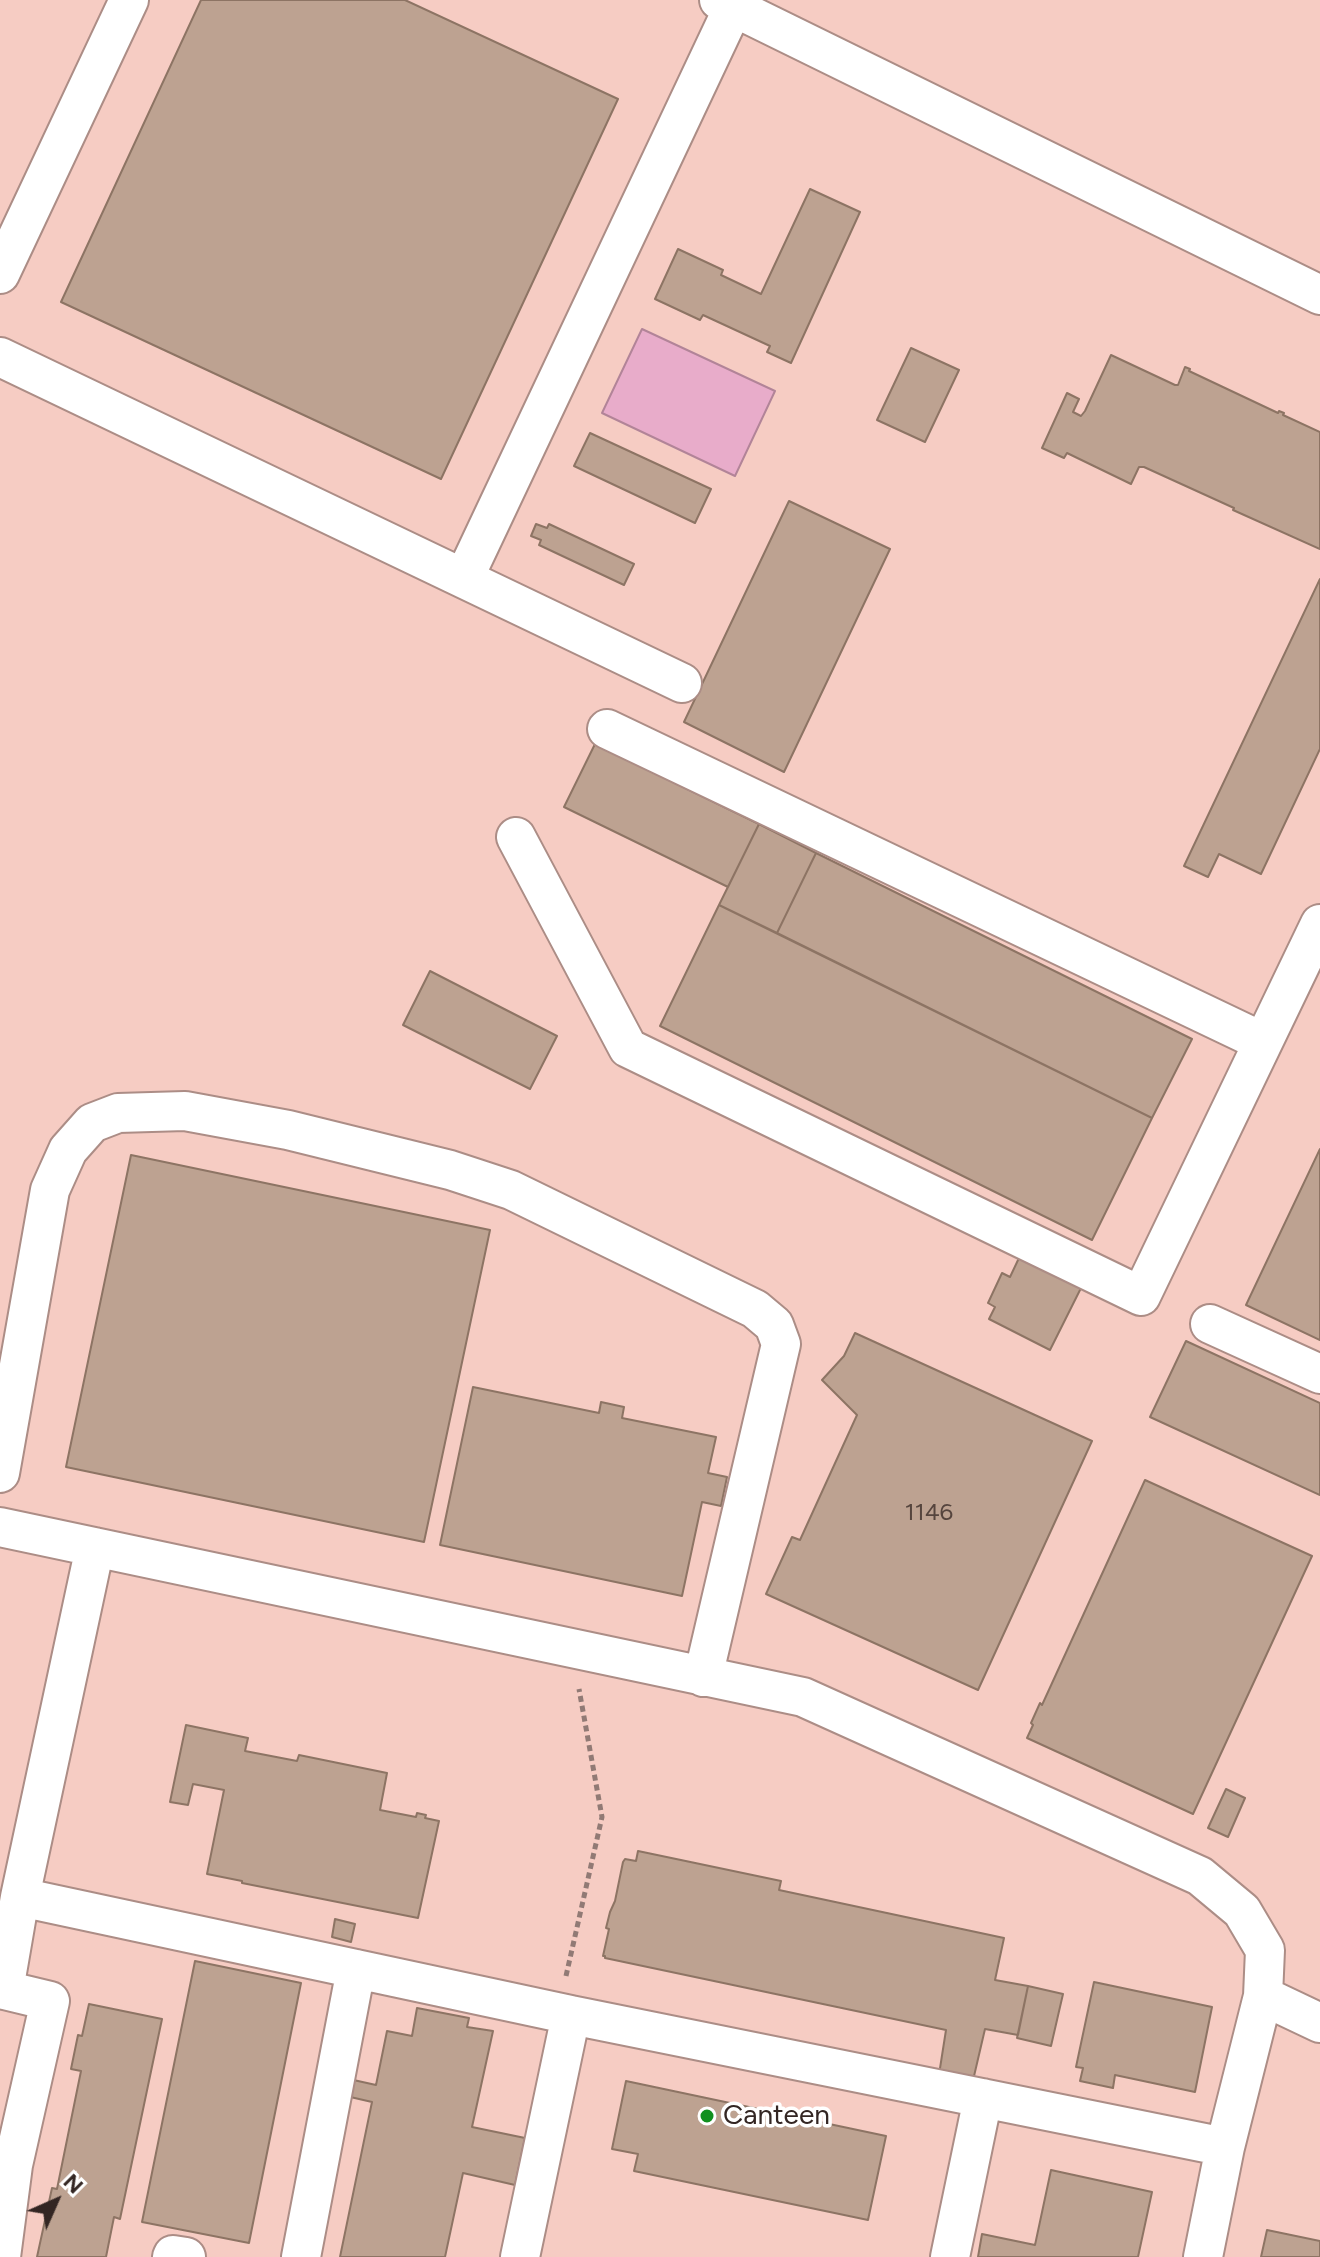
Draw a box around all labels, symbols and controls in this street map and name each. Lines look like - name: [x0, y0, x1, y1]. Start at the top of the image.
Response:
- house number: 1146: [905, 1499, 953, 1527]
- place label: Canteen: [723, 2099, 830, 2133]
- marker: Canteen: [698, 2107, 716, 2125]
- north arrow: [16, 2161, 96, 2241]
- text: N: [58, 2168, 89, 2199]

